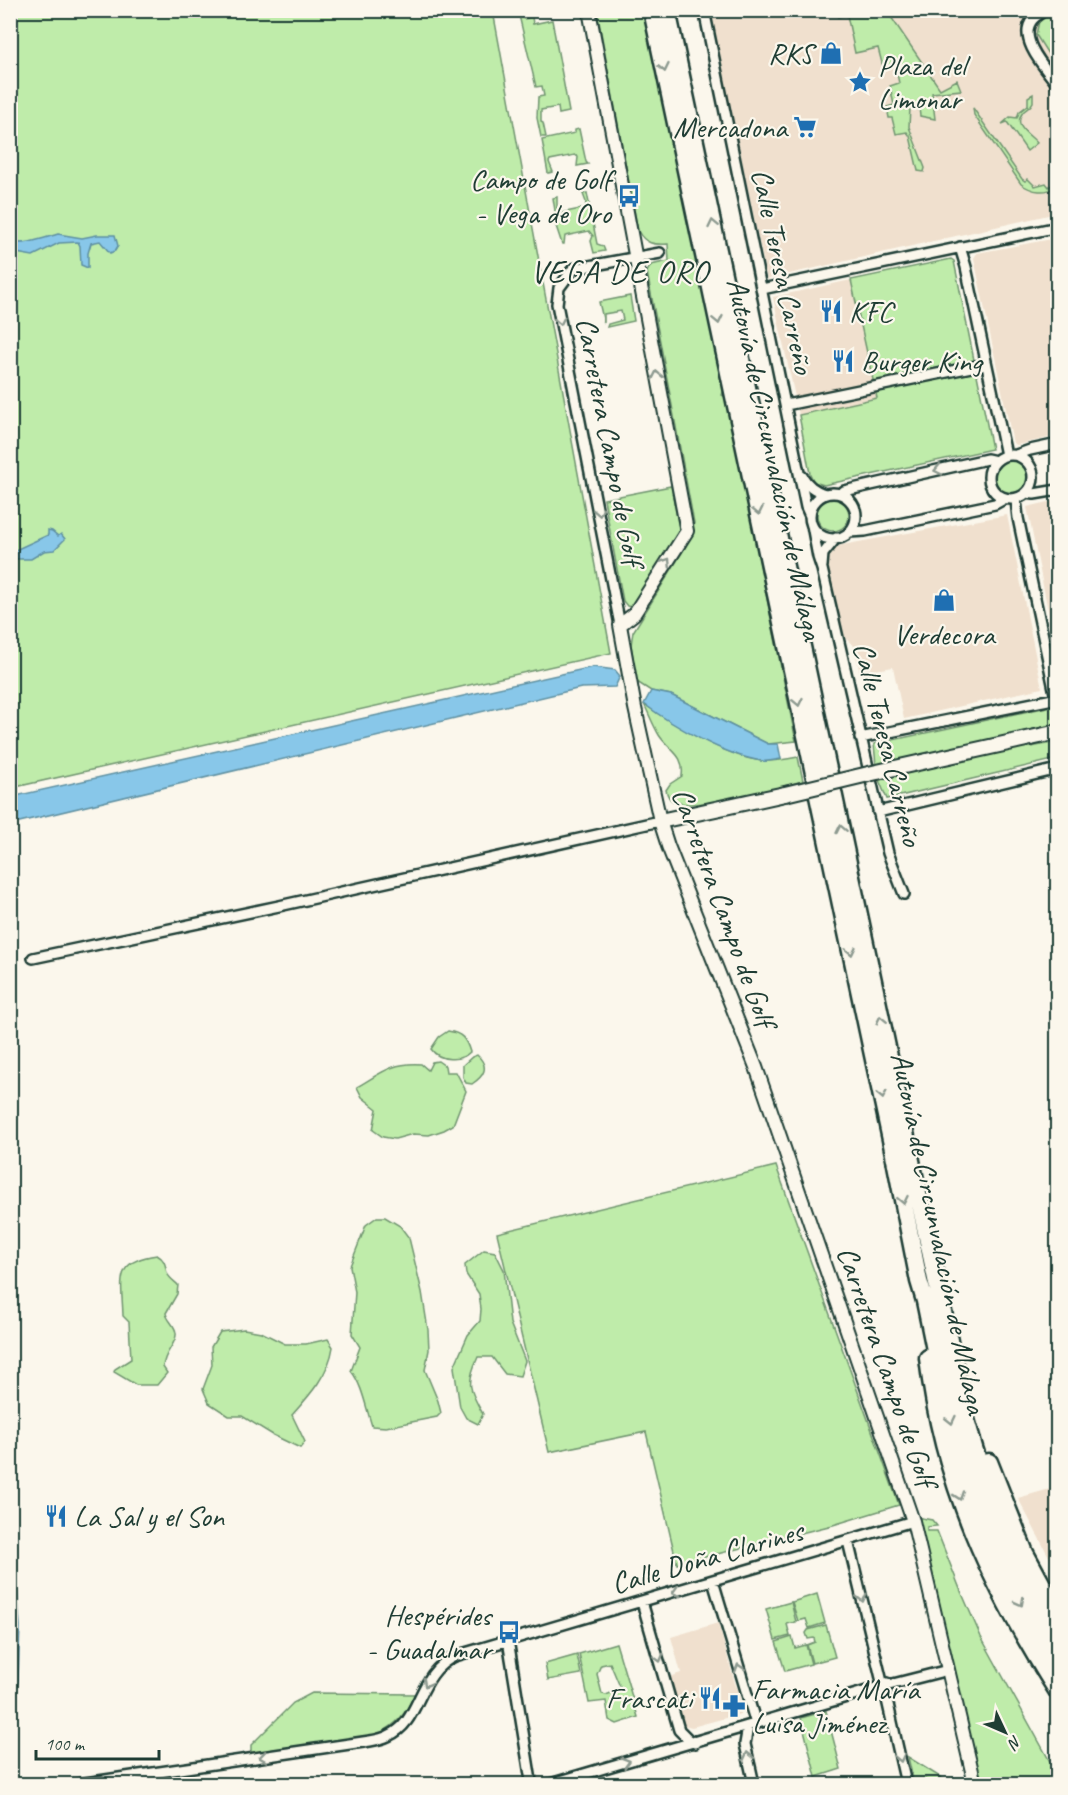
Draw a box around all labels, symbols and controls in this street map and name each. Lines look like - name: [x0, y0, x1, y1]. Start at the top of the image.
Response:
- place label: RKS: [768, 34, 817, 72]
- shop icon: RKS: [818, 40, 844, 66]
- place label: Plaza del Limonar: [878, 46, 971, 118]
- one-way arrow: [657, 62, 670, 72]
- place icon: Plaza del Limonar: [847, 69, 873, 95]
- place label: Mercadona: [673, 108, 789, 146]
- supermarket icon: Mercadona: [792, 114, 818, 140]
- place label: Campo de Golf - Vega de Oro: [470, 160, 617, 232]
- street label: Calle Teresa Carreño: [743, 165, 824, 378]
- bus stop icon: Campo de Golf - Vega de Oro: [616, 183, 642, 209]
- one-way arrow: [707, 219, 720, 229]
- district label: VEGA DE ORO: [531, 251, 711, 292]
- street label: Autovía de Circunvalación de Málaga: [718, 275, 832, 645]
- place label: KFC: [849, 292, 896, 330]
- restaurant icon: KFC: [818, 298, 844, 324]
- street label: Carretera Campo de Golf: [567, 314, 654, 575]
- one-way arrow: [711, 315, 724, 325]
- one-way arrow: [553, 316, 566, 326]
- place label: Burger King: [861, 342, 984, 380]
- restaurant icon: Burger King: [830, 348, 856, 374]
- one-way arrow: [651, 371, 664, 381]
- one-way arrow: [934, 463, 944, 476]
- one-way arrow: [751, 506, 764, 516]
- one-way arrow: [592, 507, 605, 517]
- one-way arrow: [660, 558, 672, 568]
- shop icon: Verdecora: [931, 587, 957, 613]
- place label: Verdecora: [893, 615, 997, 653]
- street label: Calle Teresa Carreño: [844, 638, 932, 851]
- one-way arrow: [791, 696, 804, 706]
- street label: Carretera Campo de Golf: [663, 783, 787, 1038]
- one-way arrow: [835, 824, 848, 834]
- one-way arrow: [844, 946, 857, 956]
- one-way arrow: [875, 1015, 888, 1025]
- street label: Autovía de Circunvalación de Málaga: [882, 1049, 996, 1419]
- one-way arrow: [875, 1090, 888, 1100]
- one-way arrow: [896, 1194, 909, 1204]
- street label: Carretera Campo de Golf: [828, 1241, 948, 1498]
- one-way arrow: [944, 1415, 957, 1425]
- one-way arrow: [951, 1490, 964, 1501]
- place label: La Sal y el Son: [74, 1497, 226, 1535]
- restaurant icon: La Sal y el Son: [43, 1503, 69, 1529]
- street label: Calle Doña Clarines: [607, 1511, 810, 1602]
- one-way arrow: [671, 1585, 682, 1597]
- one-way arrow: [854, 1592, 867, 1602]
- one-way arrow: [1013, 1595, 1024, 1606]
- place label: Hespérides - Guadalmar: [366, 1596, 494, 1668]
- bus stop icon: Hespérides - Guadalmar: [496, 1619, 522, 1645]
- one-way arrow: [652, 1653, 664, 1663]
- one-way arrow: [734, 1663, 746, 1674]
- place label: Farmacia María Luisa Jiménez: [752, 1670, 921, 1742]
- one-way arrow: [423, 1676, 434, 1687]
- place label: Frascati: [606, 1679, 695, 1717]
- restaurant icon: Frascati: [697, 1685, 723, 1711]
- pharmacy icon: Farmacia María Luisa Jiménez: [721, 1693, 747, 1719]
- north arrow: [975, 1702, 1035, 1762]
- scale bar: [36, 1723, 159, 1761]
- text: N: [1002, 1731, 1026, 1754]
- text: 100 m: [45, 1733, 86, 1755]
- one-way arrow: [258, 1750, 268, 1762]
- one-way arrow: [742, 1751, 755, 1761]
- one-way arrow: [893, 1753, 906, 1763]
- one-way arrow: [620, 1757, 631, 1769]

